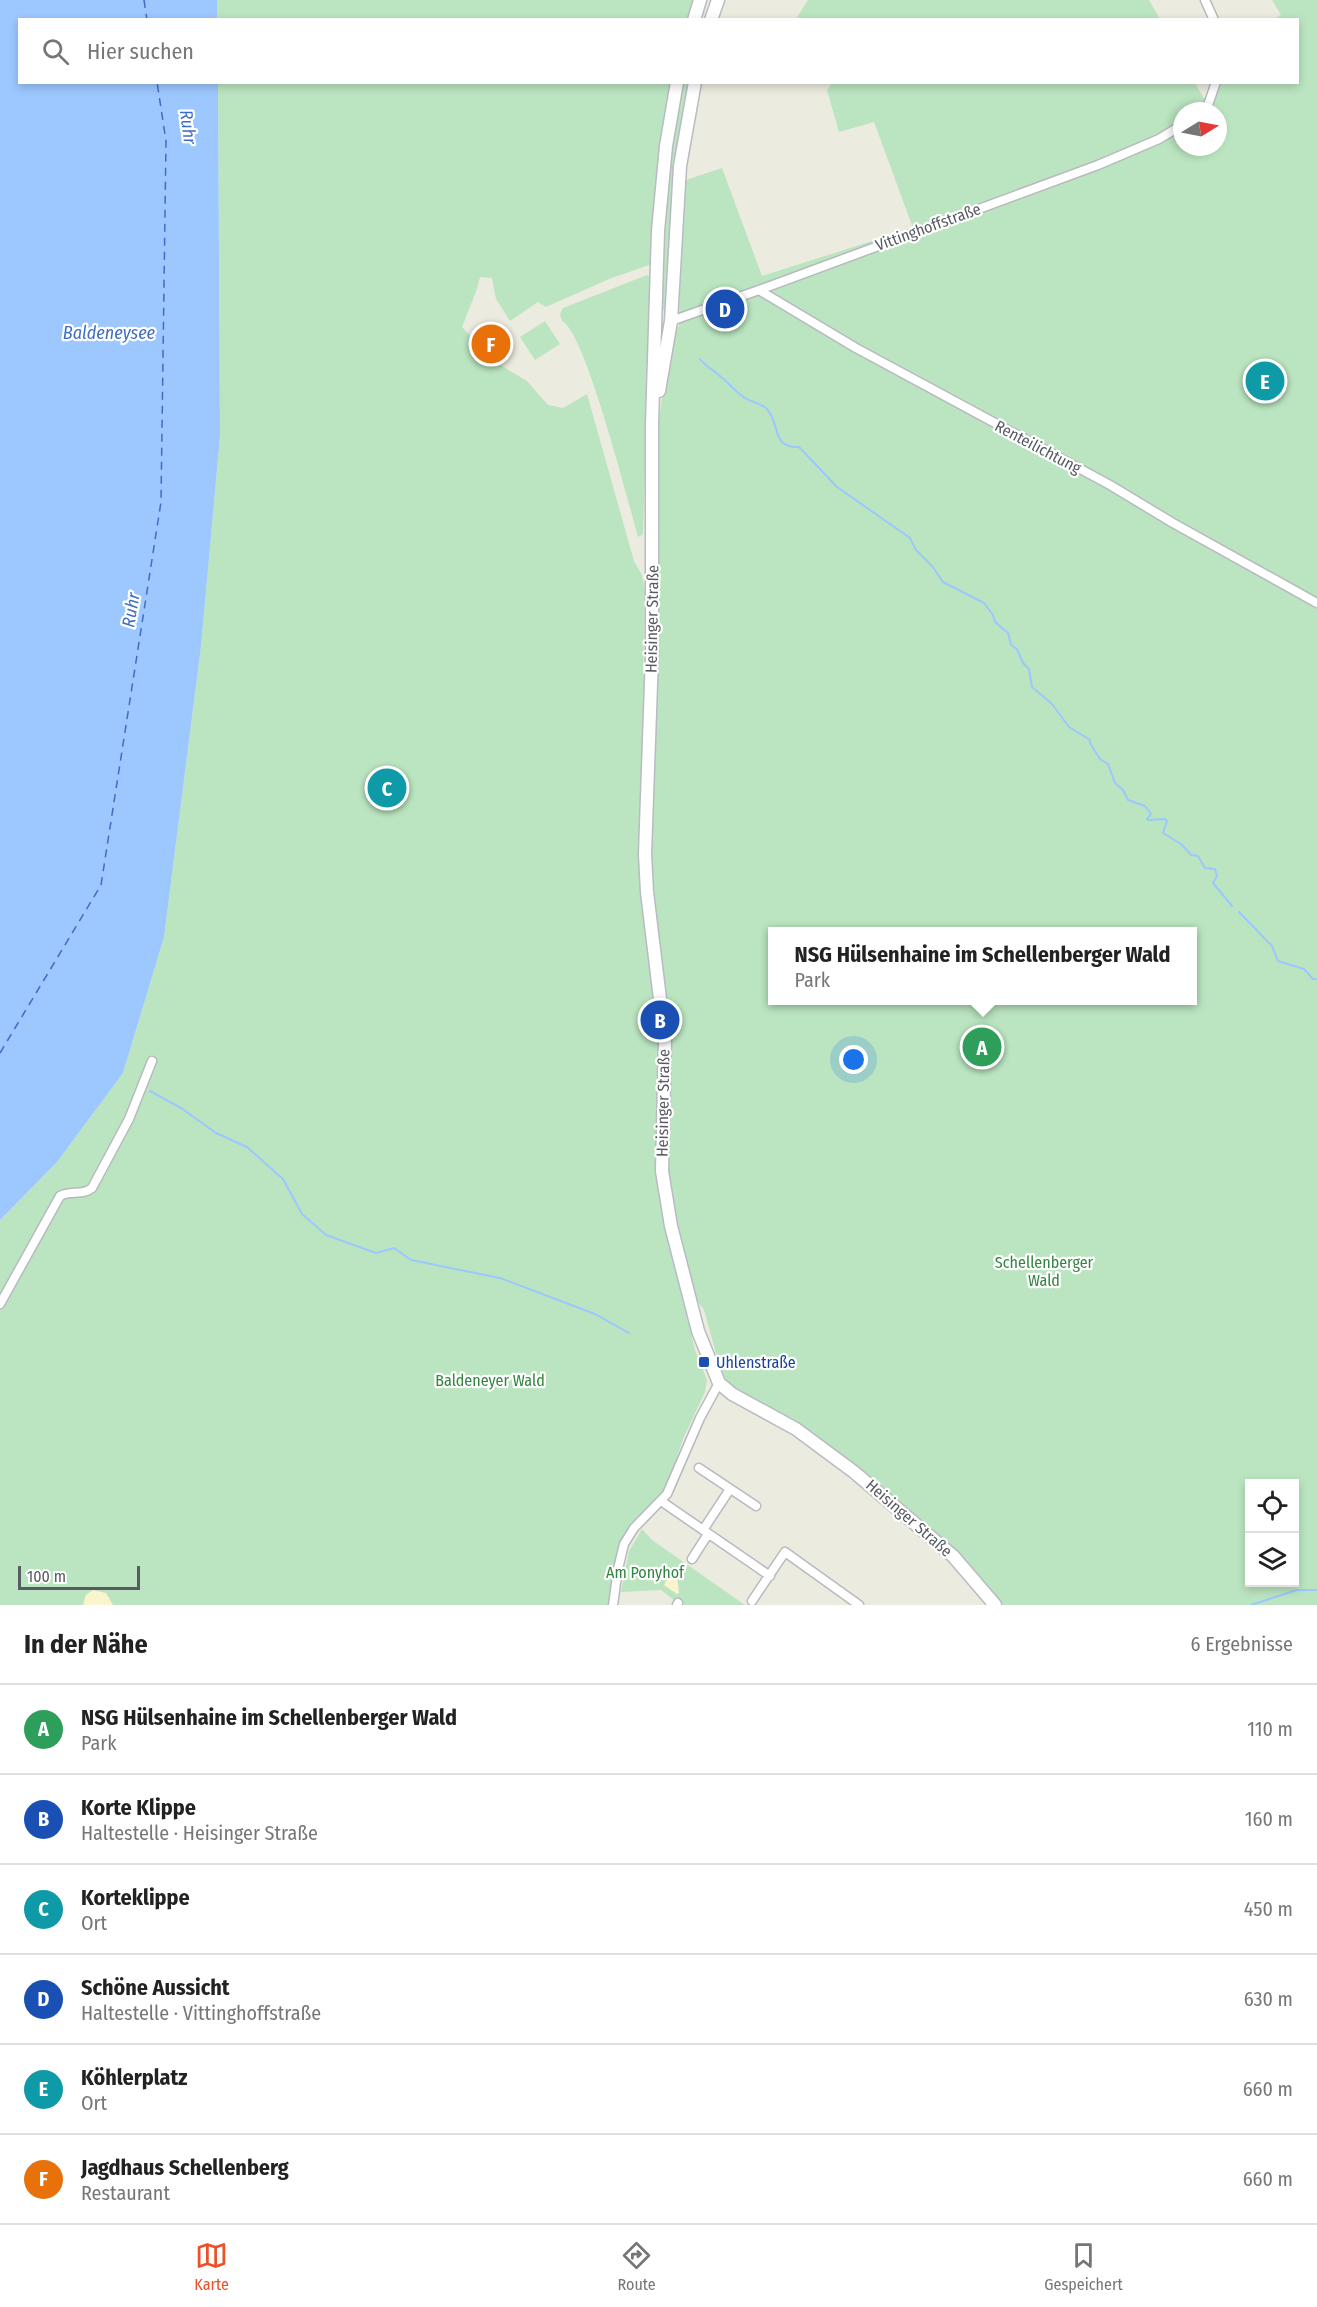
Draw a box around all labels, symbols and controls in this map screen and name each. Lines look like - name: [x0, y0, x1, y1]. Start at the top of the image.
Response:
- search box: [18, 18, 1299, 84]
- icon: search: [39, 35, 72, 68]
- text: Hier suchen: [87, 38, 194, 65]
- north arrow: [1173, 102, 1227, 156]
- water label: Ruhr: [175, 108, 201, 146]
- street label: Vittinghoffstraße: [873, 199, 983, 255]
- pin: D: [706, 286, 744, 332]
- water label: Baldeneysee: [63, 322, 156, 344]
- pin: F: [472, 322, 510, 366]
- pin: E: [1246, 358, 1284, 404]
- street label: Renteilichtung: [992, 416, 1085, 478]
- street label: Heisinger Straße: [642, 565, 662, 673]
- water label: Ruhr: [117, 590, 145, 629]
- pin: C: [368, 766, 406, 810]
- popup: [768, 927, 1197, 1005]
- text: NSG Hülsenhaine im Schellenberger Wald: [795, 941, 1170, 968]
- text: Park: [795, 968, 830, 992]
- pin: B: [640, 998, 680, 1042]
- pin: A: [962, 1024, 1002, 1070]
- your location: [839, 1045, 868, 1074]
- street label: Heisinger Straße: [653, 1049, 673, 1157]
- park label: Schellenberger Wald: [995, 1253, 1094, 1290]
- place label: Uhlenstraße: [716, 1353, 796, 1372]
- marker: Uhlenstraße: [697, 1355, 711, 1369]
- park label: Baldeneyer Wald: [435, 1371, 545, 1390]
- street label: Heisinger Straße: [862, 1475, 956, 1561]
- map controls: [1245, 1479, 1299, 1587]
- button: locate: [1245, 1479, 1299, 1533]
- button: layers: [1245, 1533, 1299, 1587]
- scale bar: [18, 1563, 140, 1590]
- park label: Am Ponyhof: [606, 1563, 685, 1582]
- text: 100 m: [27, 1567, 66, 1586]
- text: In der Nähe: [24, 1629, 148, 1660]
- text: 6 Ergebnisse: [1191, 1632, 1293, 1656]
- text: NSG Hülsenhaine im Schellenberger Wald: [81, 1704, 457, 1731]
- text: A: [38, 1717, 49, 1741]
- text: 110 m: [1247, 1717, 1293, 1741]
- text: Park: [81, 1731, 117, 1755]
- text: Korte Klippe: [81, 1794, 196, 1821]
- text: B: [38, 1807, 49, 1831]
- text: 160 m: [1245, 1807, 1293, 1831]
- text: Haltestelle · Heisinger Straße: [81, 1821, 318, 1845]
- text: Korteklippe: [81, 1884, 190, 1911]
- text: C: [38, 1897, 49, 1921]
- text: 450 m: [1244, 1897, 1293, 1921]
- text: Ort: [81, 1911, 107, 1935]
- text: Schöne Aussicht: [81, 1974, 230, 2001]
- text: D: [38, 1987, 49, 2011]
- text: 630 m: [1244, 1987, 1293, 2011]
- text: Haltestelle · Vittinghoffstraße: [81, 2001, 321, 2025]
- text: Köhlerplatz: [81, 2064, 187, 2091]
- text: E: [39, 2077, 48, 2101]
- text: 660 m: [1243, 2077, 1293, 2101]
- text: Ort: [81, 2091, 107, 2115]
- text: Jagdhaus Schellenberg: [81, 2154, 289, 2181]
- text: F: [39, 2167, 48, 2191]
- text: 660 m: [1243, 2167, 1293, 2191]
- text: Restaurant: [81, 2181, 170, 2205]
- tab: Karte: [194, 2239, 229, 2294]
- tab: Route: [618, 2239, 656, 2294]
- tab: Gespeichert: [1044, 2239, 1123, 2294]

